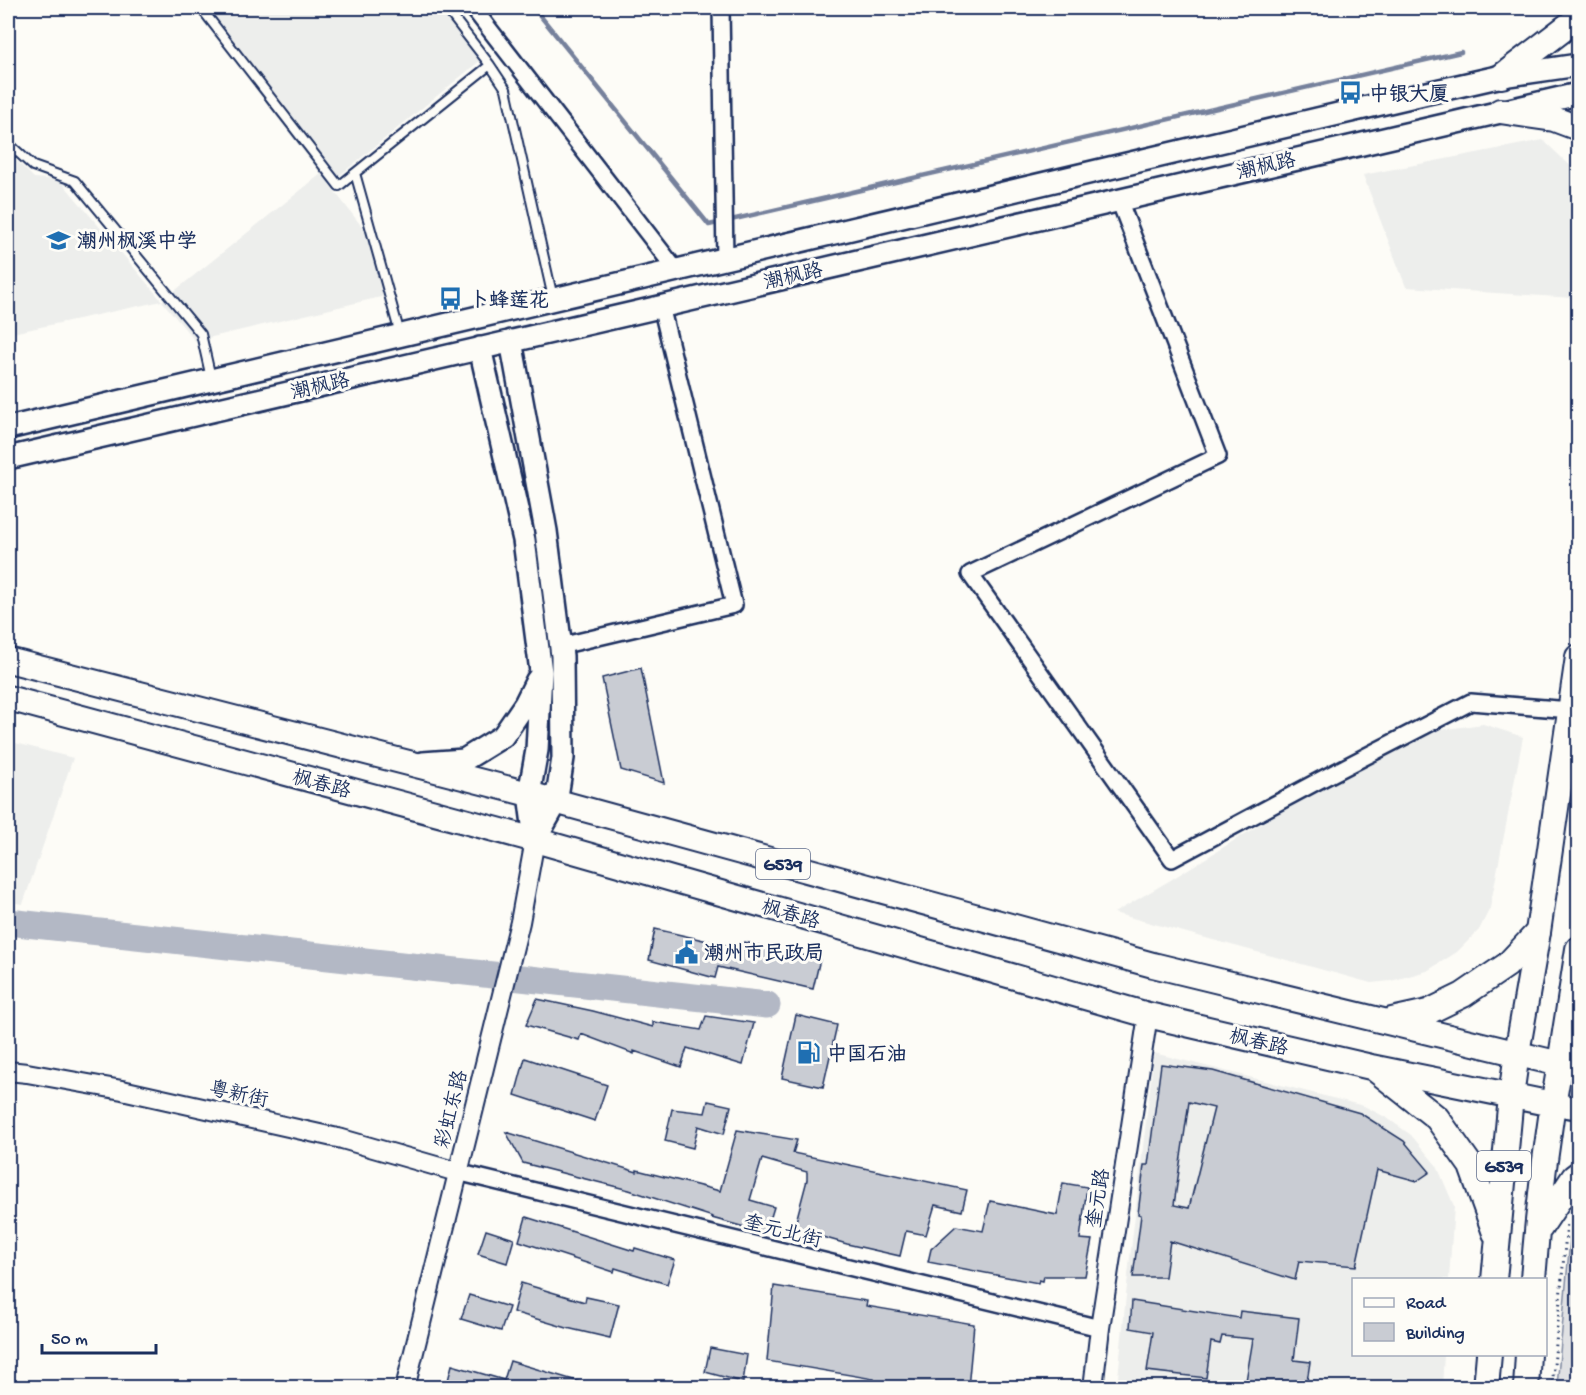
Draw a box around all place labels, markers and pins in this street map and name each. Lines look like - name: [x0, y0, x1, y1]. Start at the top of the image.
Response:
- bus stop icon: 中银大厦: [1338, 80, 1364, 106]
- place label: 中银大厦: [1369, 83, 1449, 108]
- school or university icon: 潮州枫溪中学: [46, 227, 72, 253]
- place label: 潮州枫溪中学: [77, 230, 197, 255]
- bus stop icon: 卜蜂莲花: [438, 286, 464, 312]
- place label: 卜蜂莲花: [469, 289, 549, 314]
- public building icon: 潮州市民政局: [673, 939, 699, 965]
- place label: 潮州市民政局: [704, 942, 824, 967]
- fuel station icon: 中国石油: [796, 1040, 822, 1066]
- place label: 中国石油: [827, 1043, 907, 1068]

